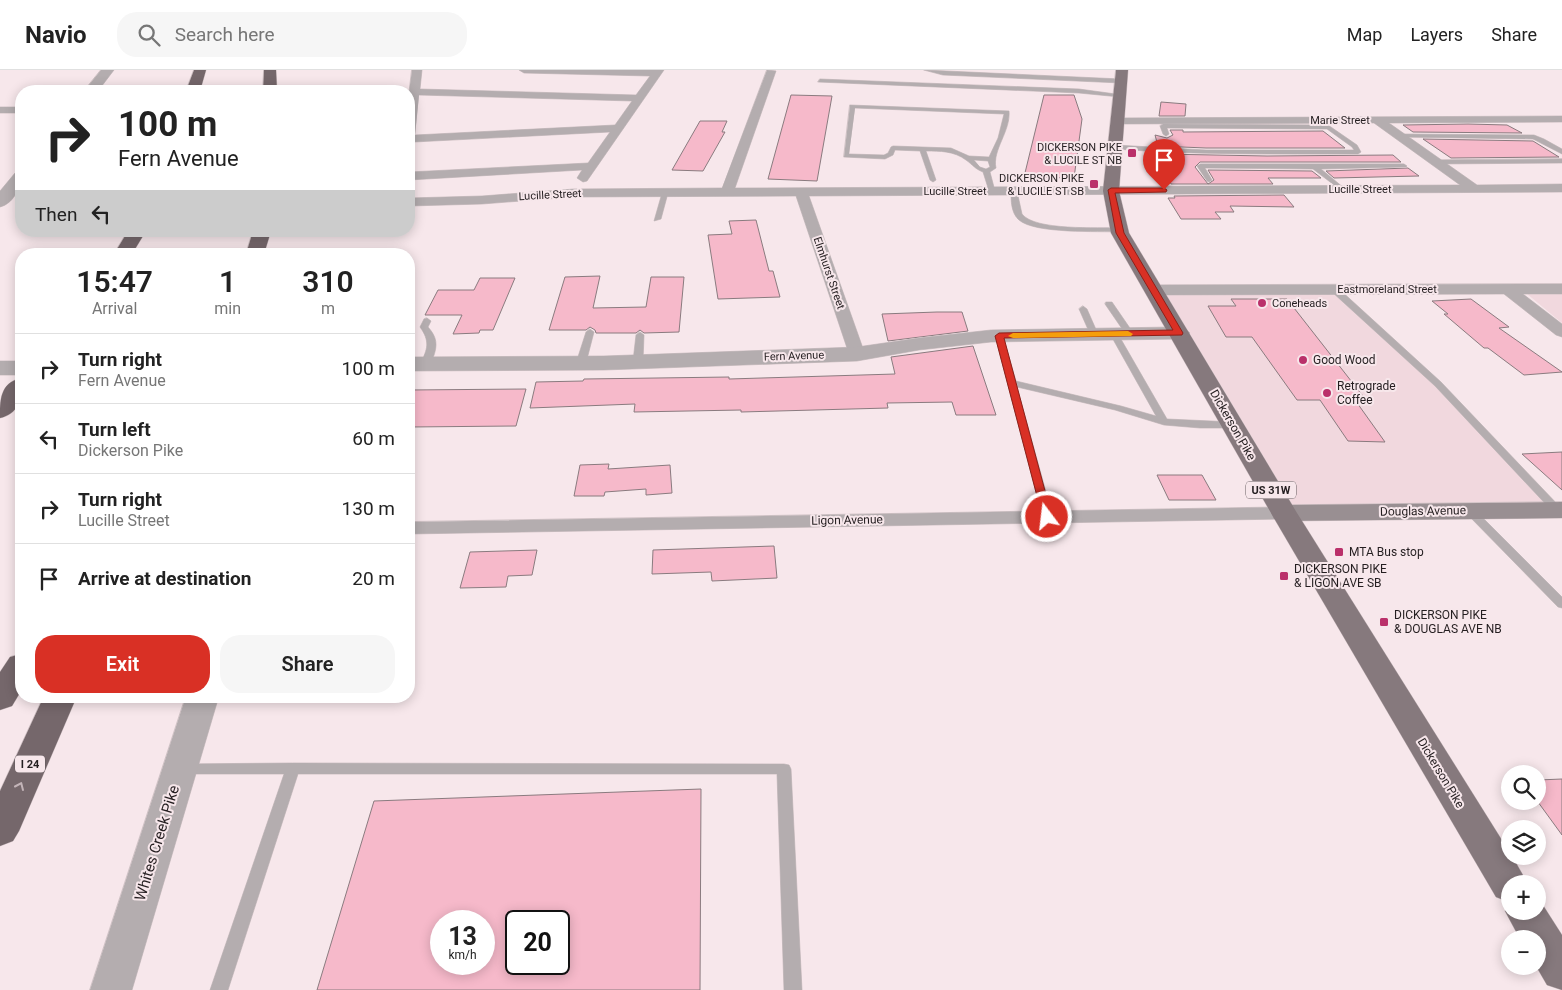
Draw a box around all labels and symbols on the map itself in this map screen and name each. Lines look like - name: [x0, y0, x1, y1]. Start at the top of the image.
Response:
- street label: Marie Street: [1310, 114, 1370, 127]
- pin: [1143, 139, 1185, 190]
- place label: DICKERSON PIKE & LUCILE ST NB: [1037, 141, 1122, 167]
- marker: DICKERSON PIKE & LUCILE ST NB: [1126, 147, 1138, 159]
- place label: DICKERSON PIKE & LUCILE ST SB: [999, 172, 1084, 198]
- marker: DICKERSON PIKE & LUCILE ST SB: [1088, 178, 1100, 190]
- street label: Lucille Street: [1328, 183, 1392, 196]
- street label: Lucille Street: [923, 185, 987, 198]
- street label: Lucille Street: [518, 187, 582, 203]
- street label: Elmhurst Street: [811, 235, 848, 311]
- street label: Eastmoreland Street: [1337, 283, 1437, 296]
- marker: Coneheads: [1256, 297, 1268, 309]
- place label: Coneheads: [1272, 297, 1327, 310]
- street label: Fern Avenue: [764, 348, 825, 364]
- place label: Good Wood: [1313, 353, 1376, 367]
- marker: Good Wood: [1297, 354, 1309, 366]
- place label: Retrograde Coffee: [1337, 379, 1396, 407]
- street label: Dickerson Pike: [1207, 387, 1259, 463]
- marker: Retrograde Coffee: [1321, 387, 1333, 399]
- road number: US 31W: [1246, 482, 1296, 498]
- position arrow: [1020, 490, 1072, 542]
- street label: Douglas Avenue: [1380, 503, 1466, 519]
- street label: Ligon Avenue: [811, 512, 883, 528]
- place label: MTA Bus stop: [1349, 545, 1424, 559]
- marker: MTA Bus stop: [1333, 546, 1345, 558]
- place label: DICKERSON PIKE & LIGON AVE SB: [1294, 562, 1387, 590]
- marker: DICKERSON PIKE & LIGON AVE SB: [1278, 570, 1290, 582]
- place label: DICKERSON PIKE & DOUGLAS AVE NB: [1394, 608, 1502, 636]
- marker: DICKERSON PIKE & DOUGLAS AVE NB: [1378, 616, 1390, 628]
- street label: Dickerson Pike: [1415, 736, 1467, 810]
- road number: I 24: [15, 756, 45, 772]
- one-way arrow: [14, 782, 24, 791]
- street label: Whites Creek Pike: [131, 783, 183, 903]
- speed limit sign: 20: [505, 910, 570, 975]

